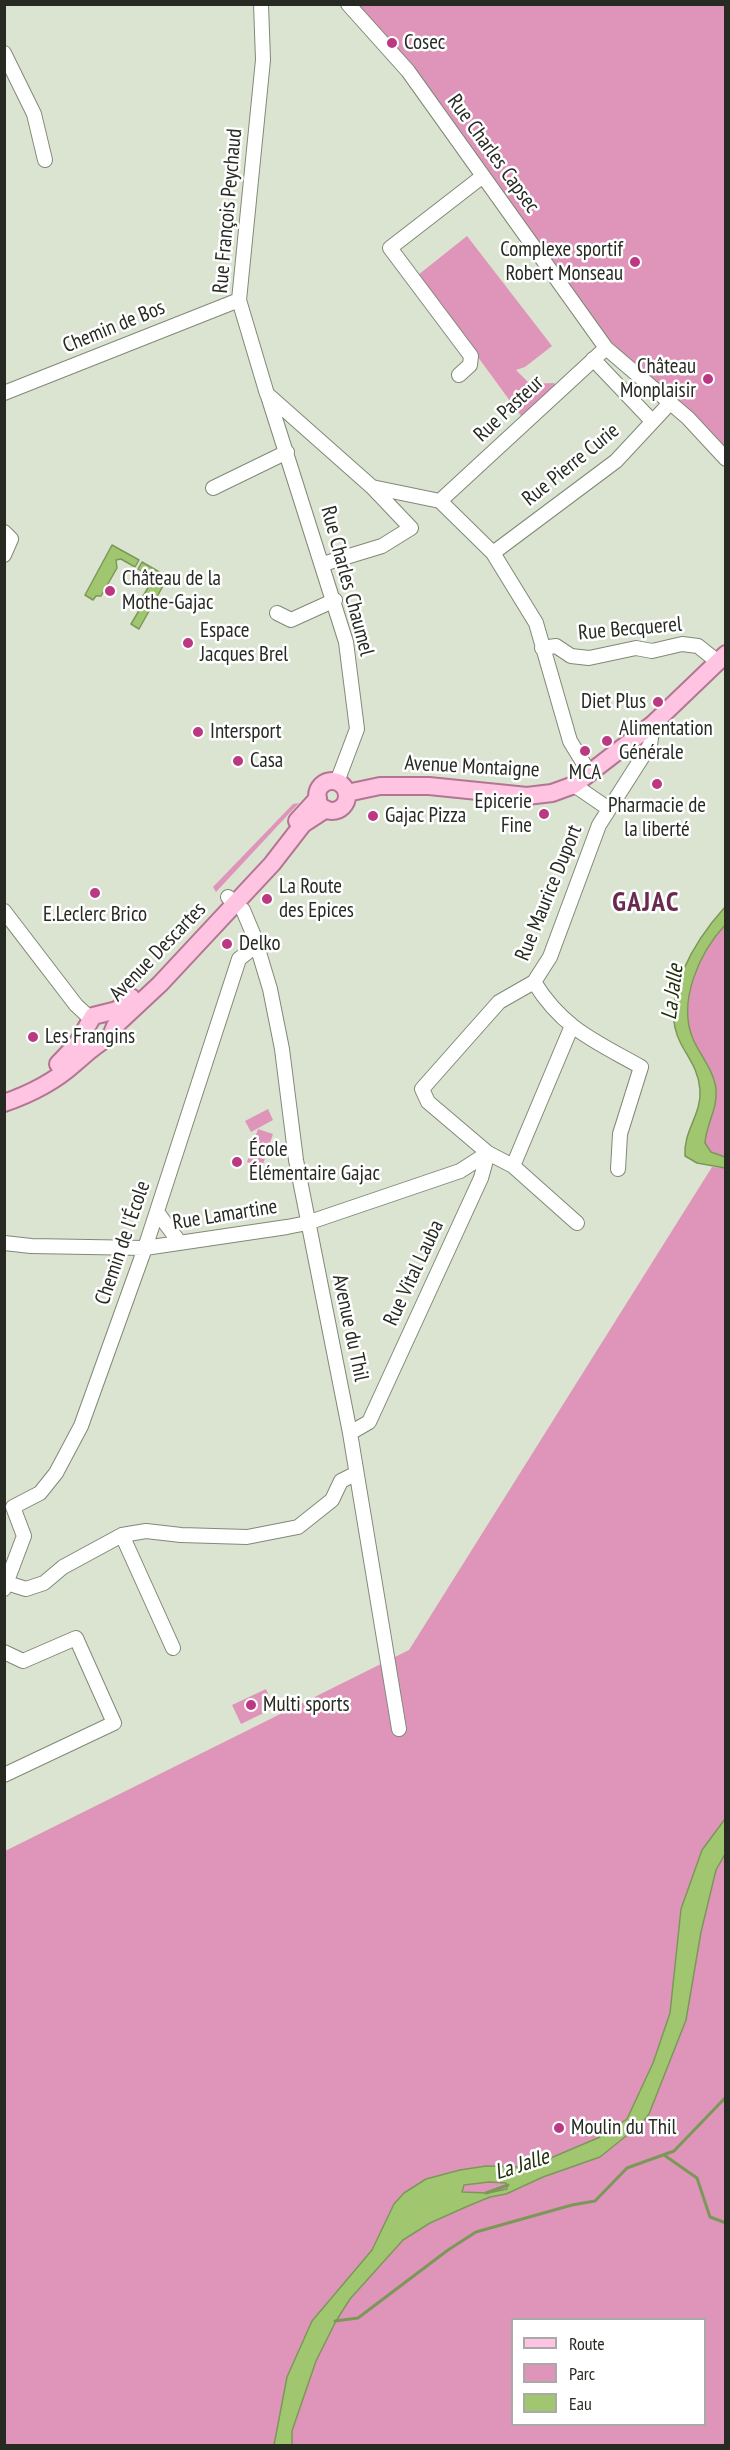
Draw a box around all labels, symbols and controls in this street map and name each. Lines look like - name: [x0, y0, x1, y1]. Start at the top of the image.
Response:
- place label: Cosec: [404, 30, 445, 56]
- marker: Cosec: [385, 36, 399, 50]
- street label: Rue Charles Capsec: [442, 90, 544, 218]
- street label: Rue François Peychaud: [208, 128, 248, 294]
- place label: Complexe sportif Robert Monseau: [500, 237, 623, 287]
- marker: Complexe sportif Robert Monseau: [628, 255, 642, 269]
- street label: Chemin de Bos: [59, 295, 169, 359]
- place label: Château Monplaisir: [620, 354, 696, 404]
- street label: Rue Pasteur: [469, 371, 549, 447]
- marker: Château Monplaisir: [701, 372, 715, 386]
- street label: Rue Pierre Curie: [518, 418, 624, 512]
- street label: Rue Charles Chaumel: [315, 503, 379, 659]
- place label: Château de la Mothe-Gajac: [122, 566, 221, 616]
- marker: Château de la Mothe-Gajac: [103, 584, 117, 598]
- street label: Rue Becquerel: [577, 612, 683, 646]
- place label: Espace Jacques Brel: [200, 618, 288, 668]
- marker: Espace Jacques Brel: [181, 636, 195, 650]
- place label: Diet Plus: [581, 689, 646, 715]
- marker: Diet Plus: [651, 695, 665, 709]
- place label: Alimentation Générale: [619, 716, 713, 766]
- place label: Intersport: [210, 719, 281, 745]
- marker: Intersport: [191, 725, 205, 739]
- marker: Alimentation Générale: [600, 734, 614, 748]
- marker: MCA: [578, 744, 592, 758]
- place label: Casa: [250, 748, 283, 774]
- street label: Avenue Montaigne: [404, 751, 540, 783]
- marker: Casa: [231, 754, 245, 768]
- place label: MCA: [569, 760, 601, 786]
- marker: Pharmacie de la liberté: [650, 777, 664, 791]
- place label: Epicerie Fine: [475, 789, 532, 839]
- place label: Pharmacie de la liberté: [608, 793, 706, 843]
- place label: Gajac Pizza: [385, 803, 466, 829]
- marker: Epicerie Fine: [537, 807, 551, 821]
- marker: Gajac Pizza: [366, 809, 380, 823]
- street label: Rue Maurice Duport: [510, 821, 588, 965]
- place label: La Route des Epices: [279, 874, 354, 924]
- marker: E.Leclerc Brico: [88, 886, 102, 900]
- district label: GAJAC: [612, 887, 680, 919]
- marker: La Route des Epices: [260, 892, 274, 906]
- street label: Avenue Descartes: [105, 897, 211, 1007]
- place label: E.Leclerc Brico: [43, 902, 147, 928]
- place label: Delko: [239, 931, 281, 957]
- marker: Delko: [220, 937, 234, 951]
- water label: La Jalle: [657, 963, 689, 1021]
- place label: Les Frangins: [45, 1024, 135, 1050]
- marker: Les Frangins: [26, 1030, 40, 1044]
- place label: École Élémentaire Gajac: [249, 1137, 380, 1187]
- marker: École Élémentaire Gajac: [230, 1155, 244, 1169]
- street label: Chemin de l'École: [90, 1178, 156, 1308]
- street label: Rue Lamartine: [171, 1194, 279, 1236]
- street label: Rue Vital Lauba: [379, 1216, 449, 1330]
- street label: Avenue du Thil: [326, 1272, 374, 1384]
- place label: Multi sports: [263, 1692, 350, 1718]
- marker: Multi sports: [244, 1698, 258, 1712]
- place label: Moulin du Thil: [571, 2115, 676, 2141]
- marker: Moulin du Thil: [552, 2121, 566, 2135]
- water label: La Jalle: [491, 2144, 553, 2186]
- legend: [511, 2318, 706, 2426]
- text: Route: [569, 2332, 605, 2355]
- text: Parc: [569, 2362, 595, 2385]
- text: Eau: [569, 2392, 592, 2415]

